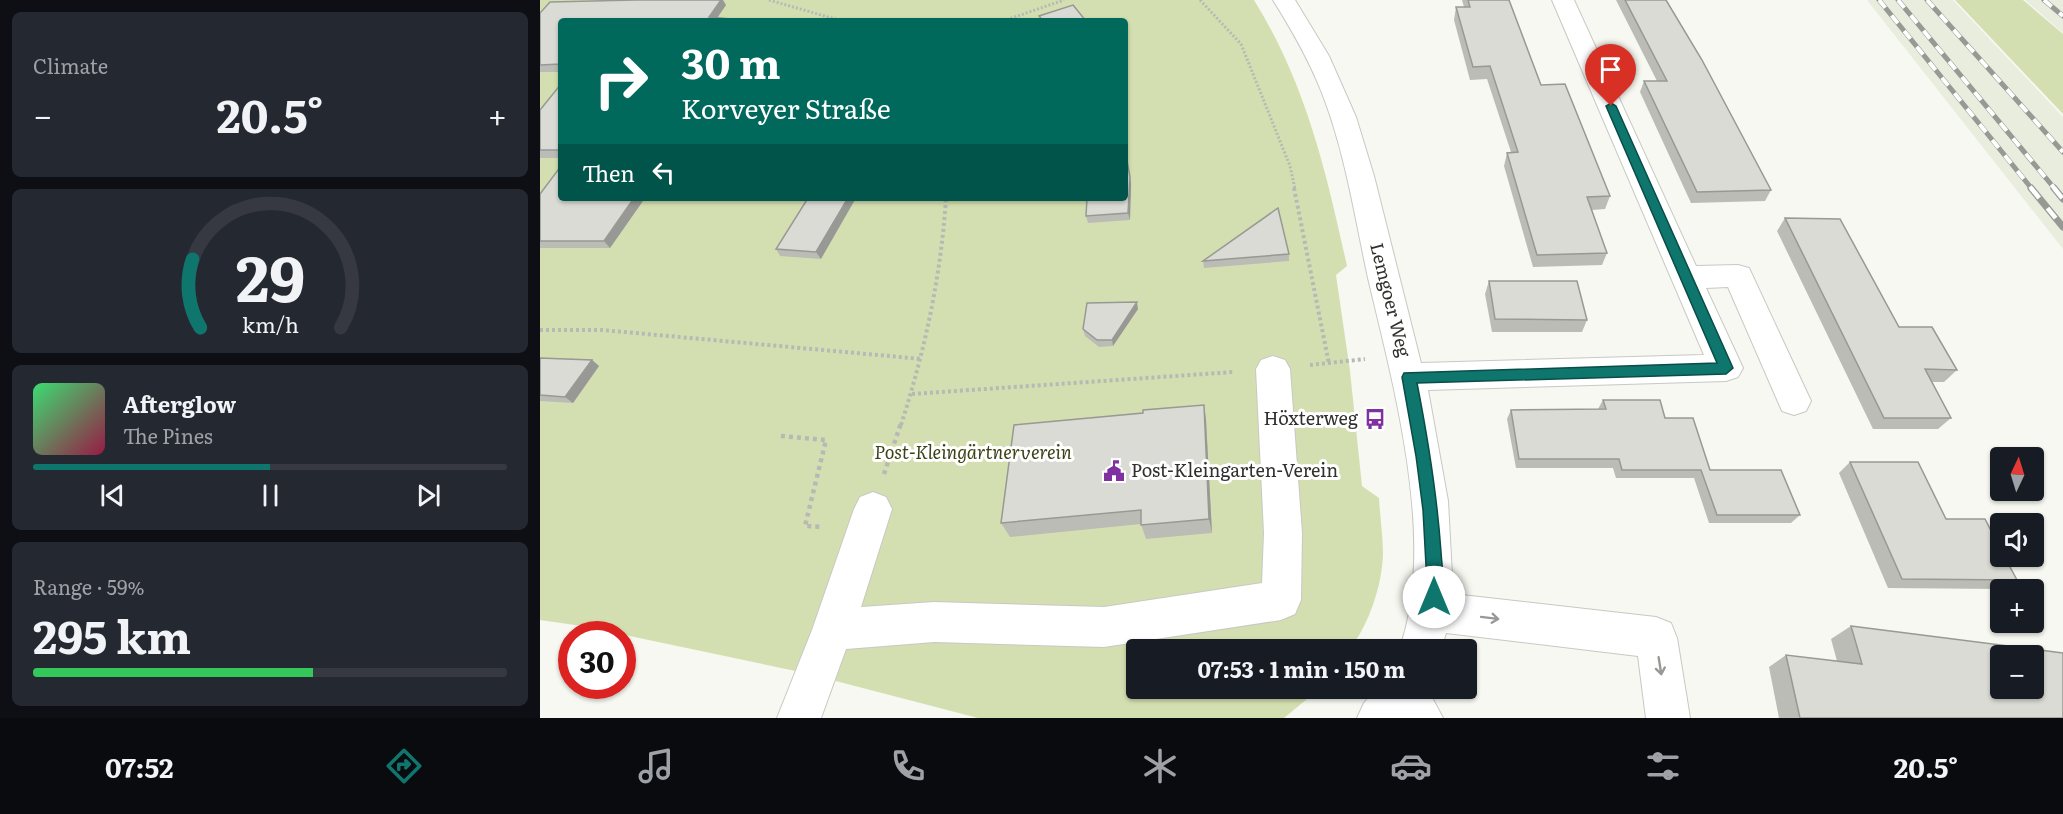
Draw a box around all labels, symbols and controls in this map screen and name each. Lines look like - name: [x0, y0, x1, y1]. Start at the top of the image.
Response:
- text: 30 m: [681, 30, 781, 92]
- icon: right: [582, 42, 660, 120]
- pin: [1585, 44, 1636, 106]
- text: Climate: [33, 50, 108, 80]
- icon: arrive: [1594, 53, 1627, 86]
- text: 20.5°: [216, 80, 324, 147]
- text: Korveyer Straße: [681, 87, 891, 127]
- text: −: [33, 89, 52, 138]
- text: +: [488, 89, 507, 138]
- text: Then: [582, 156, 635, 189]
- icon: left: [647, 156, 680, 189]
- text: 29: [235, 229, 305, 321]
- street label: Lemgoer Weg: [1364, 240, 1419, 361]
- text: km/h: [241, 308, 299, 340]
- text: Afterglow: [123, 387, 236, 420]
- place label: Höxterweg: [1263, 404, 1359, 431]
- bus stop icon: Höxterweg: [1363, 407, 1387, 431]
- text: The Pines: [123, 420, 213, 450]
- park label: Post-Kleingärtnerverein: [874, 438, 1072, 465]
- north arrow: [1990, 447, 2044, 501]
- map controls: [1990, 447, 2044, 699]
- place label: Post-Kleingarten-Verein: [1131, 456, 1338, 483]
- public building icon: Post-Kleingarten-Verein: [1102, 459, 1126, 483]
- icon: previous: [96, 479, 129, 512]
- icon: pause: [254, 479, 287, 512]
- icon: next: [412, 479, 445, 512]
- button: sound: [1990, 513, 2044, 567]
- position arrow: [1402, 565, 1466, 629]
- text: Range · 59%: [33, 571, 144, 601]
- button: +: [1990, 579, 2044, 633]
- text: 295 km: [33, 601, 191, 668]
- one-way arrow: [1480, 612, 1500, 623]
- speed limit sign: 30: [558, 621, 636, 699]
- button: −: [1990, 645, 2044, 699]
- text: 07:53 · 1 min · 150 m: [1197, 652, 1406, 685]
- one-way arrow: [1654, 656, 1665, 675]
- icon: directions: [383, 745, 425, 787]
- icon: music: [635, 745, 677, 787]
- icon: phone: [887, 745, 929, 787]
- icon: climate: [1139, 745, 1181, 787]
- icon: car: [1390, 745, 1432, 787]
- icon: filters: [1642, 745, 1684, 787]
- text: 07:52: [105, 746, 173, 786]
- text: 20.5°: [1894, 746, 1958, 786]

